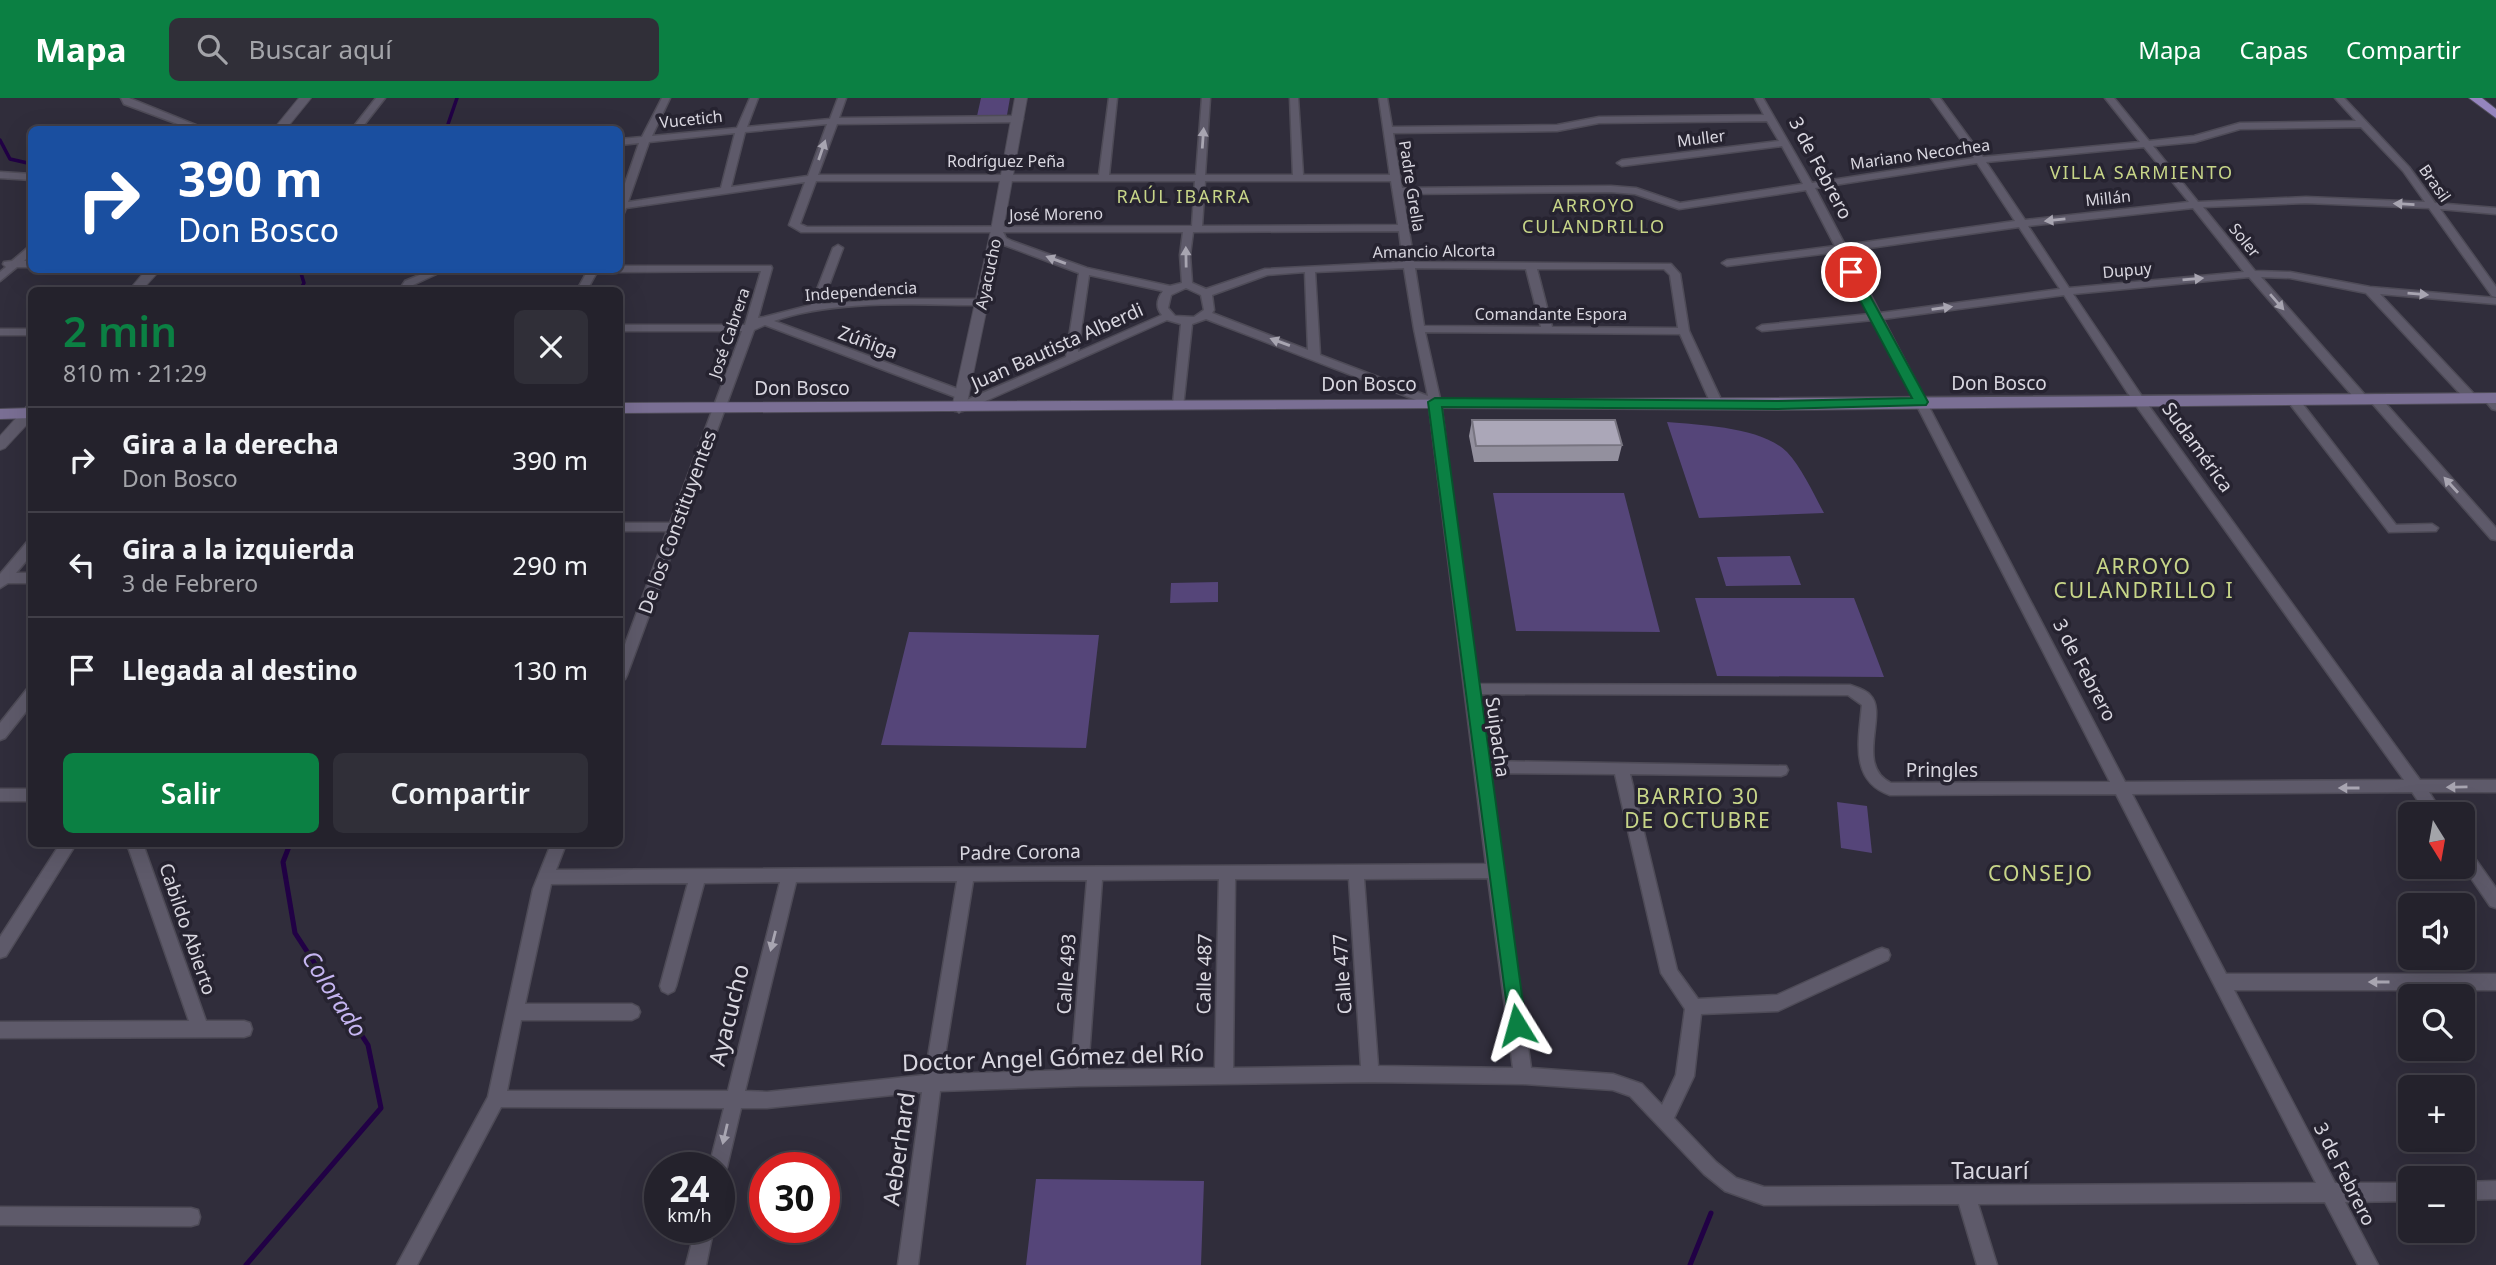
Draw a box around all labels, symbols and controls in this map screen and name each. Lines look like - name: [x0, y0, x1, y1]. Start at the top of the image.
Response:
- search box: [169, 18, 659, 81]
- text: Mapa: [35, 27, 127, 72]
- icon: search: [193, 30, 231, 68]
- text: Buscar aquí: [249, 31, 392, 67]
- text: Mapa: [2138, 33, 2202, 66]
- text: Capas: [2240, 33, 2308, 66]
- text: Compartir: [2346, 33, 2461, 66]
- street label: Vucetich: [658, 105, 724, 133]
- street label: 3 de Febrero: [1783, 112, 1859, 224]
- street label: Muller: [1676, 124, 1727, 152]
- one-way arrow: [1198, 127, 1209, 149]
- street label: Mariano Necochea: [1849, 133, 1991, 175]
- one-way arrow: [817, 139, 828, 160]
- street label: Padre Grella: [1394, 139, 1430, 233]
- text: 390 m: [178, 145, 323, 211]
- street label: Rodríguez Peña: [947, 150, 1065, 172]
- icon: right: [63, 154, 154, 245]
- district label: VILLA SARMIENTO: [2050, 160, 2234, 184]
- street label: Brasil: [2414, 160, 2456, 206]
- district label: RAÚL IBARRA: [1116, 184, 1252, 208]
- street label: Millán: [2084, 185, 2132, 211]
- district label: ARROYO CULANDRILLO: [1522, 193, 1666, 238]
- one-way arrow: [2392, 198, 2414, 209]
- street label: José Moreno: [1007, 202, 1103, 226]
- text: Don Bosco: [178, 208, 339, 251]
- one-way arrow: [2043, 214, 2065, 225]
- street label: Soler: [2224, 218, 2266, 262]
- street label: Ayacucho: [970, 236, 1006, 312]
- street label: Amancio Alcorta: [1372, 239, 1496, 263]
- pin: [1821, 242, 1881, 302]
- one-way arrow: [1180, 245, 1192, 267]
- icon: arrive: [1832, 253, 1870, 291]
- one-way arrow: [1046, 255, 1067, 266]
- street label: Dupuy: [2101, 257, 2153, 283]
- one-way arrow: [2182, 273, 2204, 284]
- street label: Independencia: [804, 276, 918, 306]
- street label: José Cabrera: [703, 285, 755, 383]
- one-way arrow: [2407, 289, 2429, 300]
- one-way arrow: [2269, 293, 2285, 311]
- street label: Juan Bautista Alberdi: [965, 296, 1147, 396]
- text: 2 min: [63, 302, 177, 359]
- one-way arrow: [1931, 302, 1953, 313]
- street label: Comandante Espora: [1475, 303, 1627, 325]
- button: close: [514, 310, 588, 384]
- street label: Zúñiga: [835, 319, 901, 365]
- one-way arrow: [1270, 336, 1291, 347]
- text: 810 m · 21:29: [63, 357, 207, 389]
- street label: Don Bosco: [1951, 370, 2047, 396]
- street label: Don Bosco: [1321, 371, 1417, 397]
- street label: Don Bosco: [754, 375, 850, 401]
- street label: Sudamérica: [2156, 397, 2240, 497]
- text: Gira a la derecha: [122, 426, 339, 462]
- street label: De los Constituyentes: [632, 427, 722, 617]
- icon: right: [63, 441, 101, 479]
- text: 390 m: [512, 442, 588, 478]
- text: Don Bosco: [122, 462, 238, 494]
- one-way arrow: [2443, 476, 2459, 494]
- text: Gira a la izquierda: [122, 531, 355, 567]
- icon: left: [63, 546, 101, 584]
- text: 290 m: [512, 547, 588, 583]
- district label: ARROYO CULANDRILLO I: [2053, 552, 2235, 604]
- text: 3 de Febrero: [122, 567, 258, 599]
- street label: 3 de Febrero: [2047, 614, 2123, 726]
- icon: arrive: [63, 651, 101, 689]
- text: Llegada al destino: [122, 652, 358, 688]
- text: 130 m: [512, 652, 588, 688]
- street label: Suipacha: [1479, 695, 1517, 779]
- button: Salir: [63, 753, 319, 833]
- button: Compartir: [333, 753, 588, 833]
- street label: Pringles: [1906, 757, 1978, 783]
- one-way arrow: [2446, 781, 2468, 793]
- district label: BARRIO 30 DE OCTUBRE: [1624, 782, 1772, 834]
- one-way arrow: [2338, 782, 2360, 794]
- north arrow: [2398, 802, 2474, 878]
- map controls: [2398, 802, 2475, 1243]
- street label: Padre Corona: [959, 838, 1081, 866]
- district label: CONSEJO: [1988, 859, 2094, 887]
- street label: Cabildo Abierto: [153, 860, 223, 998]
- button: sound: [2398, 893, 2475, 970]
- one-way arrow: [767, 930, 778, 952]
- street label: Calle 493: [1050, 933, 1082, 1015]
- street label: Calle 487: [1190, 933, 1218, 1015]
- street label: Calle 477: [1326, 933, 1358, 1015]
- water label: Colorado: [295, 943, 376, 1043]
- street label: Ayacucho: [700, 961, 756, 1069]
- one-way arrow: [2368, 976, 2390, 988]
- button: search: [2398, 984, 2475, 1061]
- position arrow: [1480, 988, 1554, 1062]
- street label: Doctor Angel Gómez del Río: [901, 1036, 1205, 1078]
- button: +: [2398, 1075, 2475, 1152]
- street label: Aeberhard: [874, 1090, 922, 1208]
- street label: 3 de Febrero: [2308, 1118, 2382, 1230]
- one-way arrow: [720, 1123, 731, 1145]
- speed limit sign: 30: [749, 1152, 840, 1243]
- street label: Tacuarí: [1951, 1154, 2030, 1186]
- text: 24: [669, 1165, 710, 1212]
- button: −: [2398, 1166, 2475, 1243]
- text: km/h: [667, 1203, 712, 1227]

